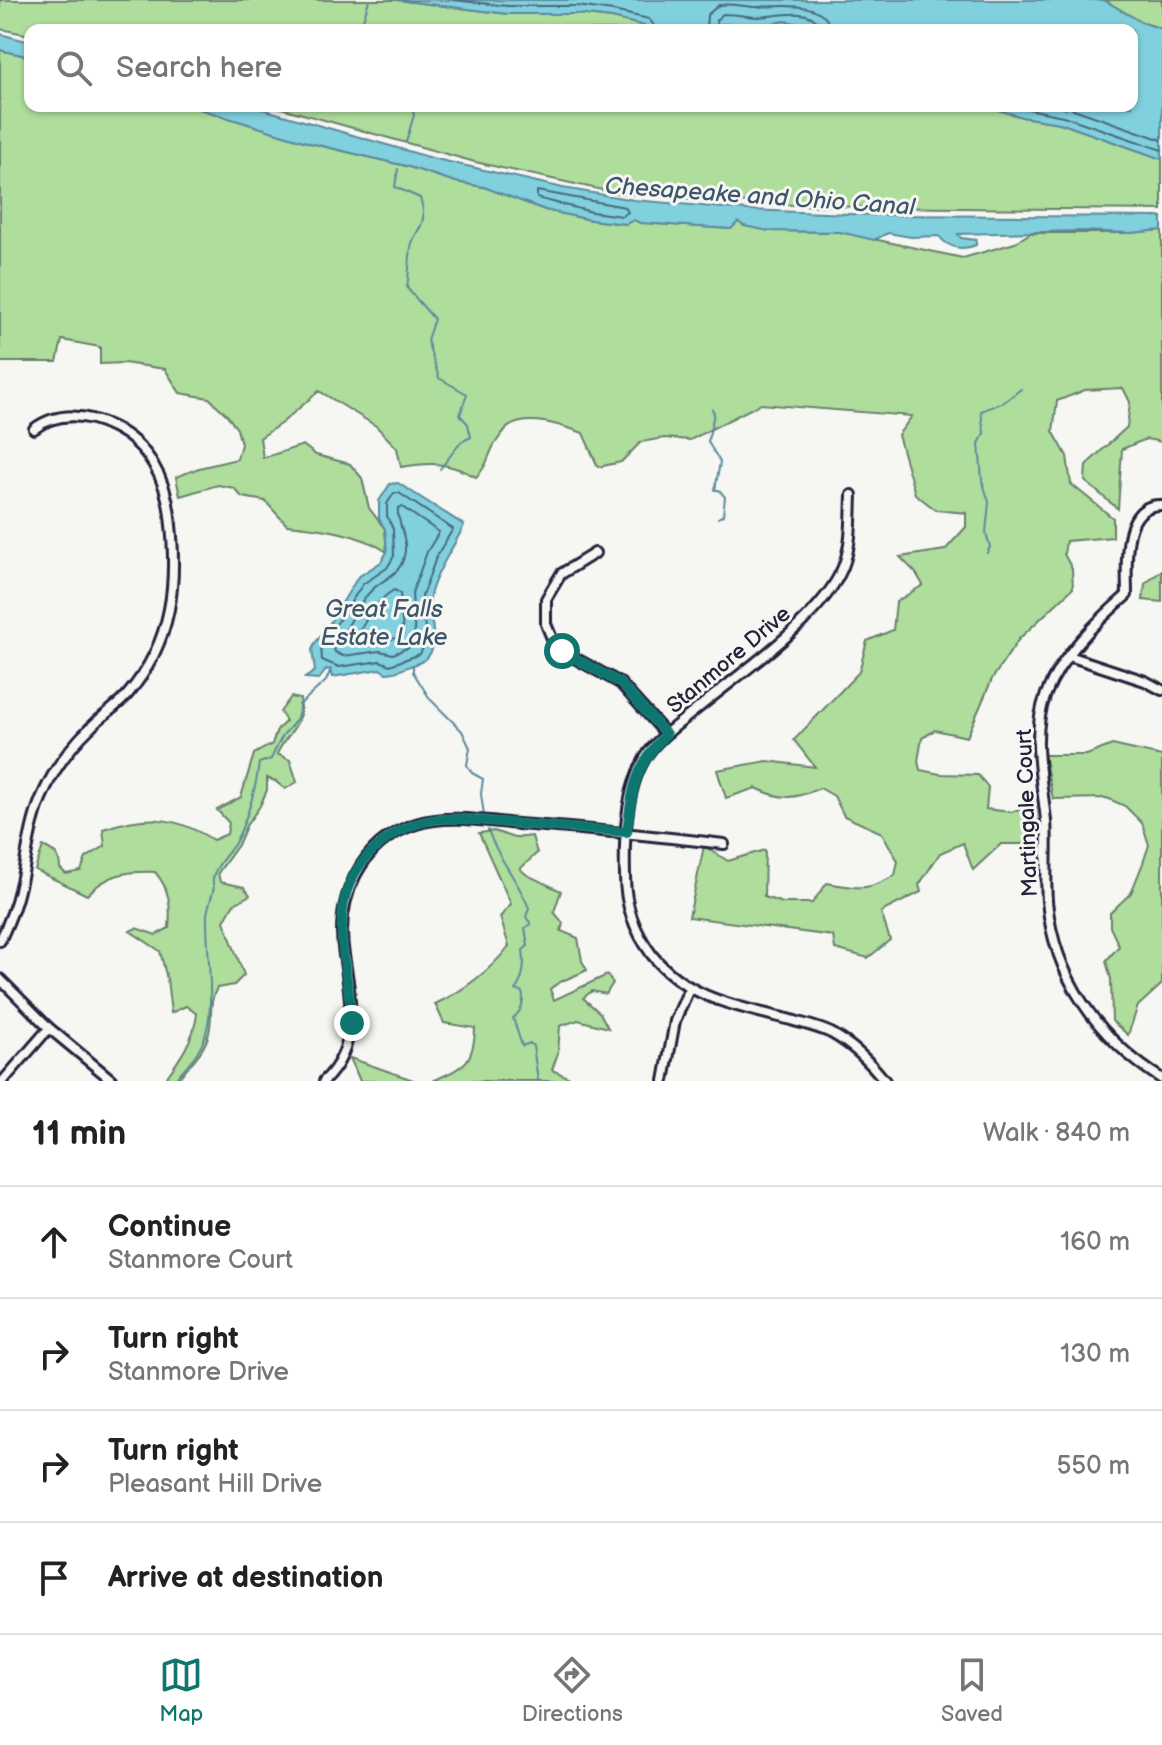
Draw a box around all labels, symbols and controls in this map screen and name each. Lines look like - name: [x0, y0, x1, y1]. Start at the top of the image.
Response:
- search box: [24, 24, 1138, 112]
- icon: search: [52, 46, 96, 90]
- text: Search here: [116, 50, 282, 86]
- water label: Chesapeake and Ohio Canal: [604, 171, 917, 222]
- water label: Great Falls Estate Lake: [320, 595, 448, 652]
- street label: Stanmore Drive: [662, 601, 796, 720]
- route start: [544, 633, 580, 669]
- street label: Martingale Court: [1011, 728, 1044, 897]
- route end: [334, 1005, 370, 1041]
- text: 11 min: [32, 1113, 126, 1154]
- text: Walk · 840 m: [983, 1118, 1130, 1149]
- text: Continue: [108, 1209, 231, 1245]
- icon: ahead: [32, 1220, 76, 1264]
- text: 160 m: [1060, 1227, 1130, 1258]
- text: Stanmore Court: [108, 1245, 293, 1276]
- text: Turn right: [108, 1321, 239, 1357]
- icon: right: [32, 1332, 76, 1376]
- text: 130 m: [1060, 1339, 1130, 1370]
- text: Stanmore Drive: [108, 1357, 289, 1388]
- text: Turn right: [108, 1433, 239, 1469]
- icon: right: [32, 1444, 76, 1488]
- text: 550 m: [1056, 1451, 1130, 1482]
- text: Pleasant Hill Drive: [108, 1469, 322, 1500]
- icon: arrive: [32, 1556, 76, 1600]
- text: Arrive at destination: [108, 1560, 384, 1596]
- tab: Map: [159, 1653, 203, 1728]
- tab: Directions: [522, 1653, 623, 1728]
- tab: Saved: [941, 1653, 1003, 1728]

